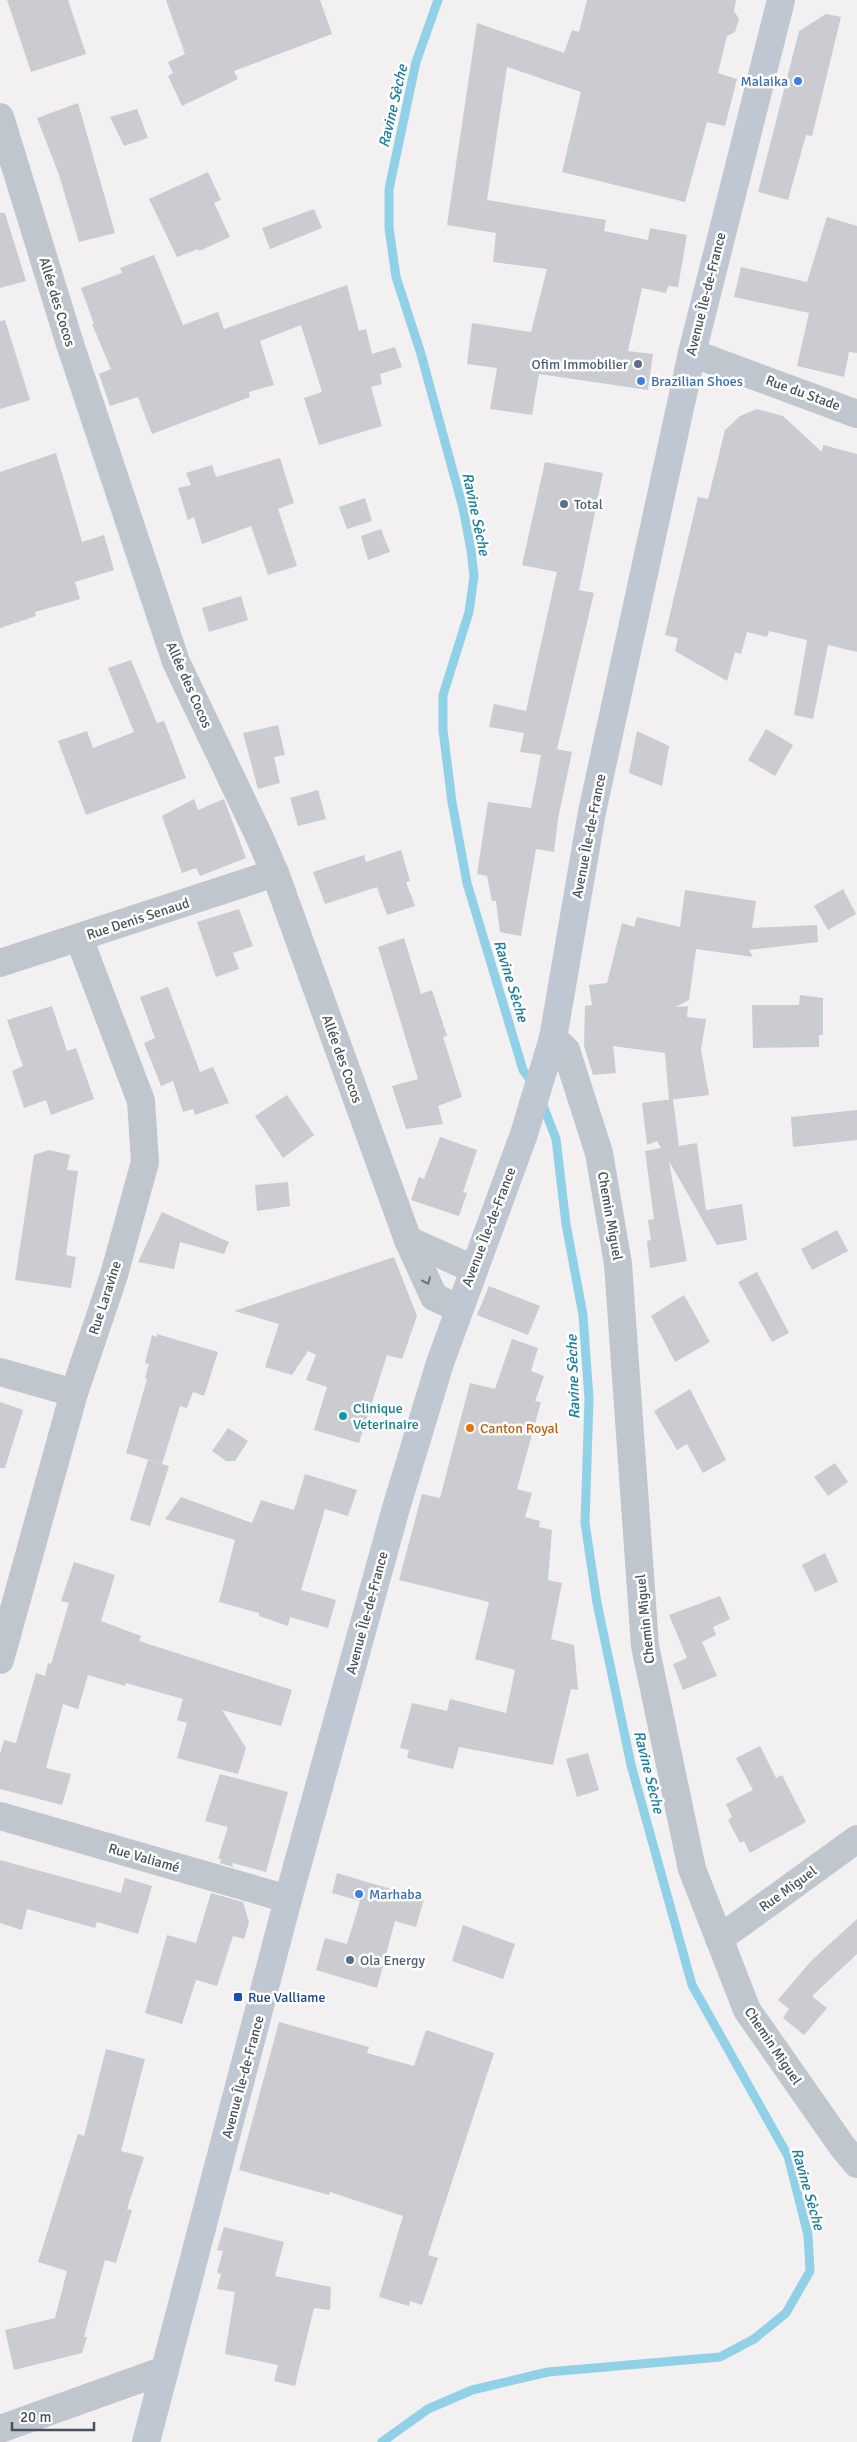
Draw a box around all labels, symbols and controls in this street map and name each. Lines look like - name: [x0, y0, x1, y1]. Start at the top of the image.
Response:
- water label: Ravine Sèche: [375, 61, 412, 149]
- place label: Malaika: [740, 73, 788, 90]
- marker: Malaika: [792, 75, 804, 87]
- street label: Avenue Île-de-France: [682, 231, 730, 357]
- street label: Allée des Cocos: [35, 255, 79, 349]
- place label: Ofim Immobilier: [531, 356, 629, 373]
- marker: Ofim Immobilier: [632, 358, 644, 370]
- street label: Rue du Stade: [763, 372, 843, 414]
- place label: Brazilian Shoes: [651, 373, 743, 390]
- marker: Brazilian Shoes: [635, 375, 647, 387]
- water label: Ravine Sèche: [458, 471, 494, 559]
- place label: Total: [574, 496, 603, 513]
- marker: Total: [558, 498, 570, 510]
- street label: Allée des Cocos: [162, 639, 216, 731]
- street label: Avenue Île-de-France: [569, 772, 609, 900]
- street label: Rue Denis Senaud: [84, 894, 192, 944]
- water label: Ravine Sèche: [490, 938, 532, 1025]
- street label: Allée des Cocos: [318, 1013, 366, 1105]
- street label: Avenue Île-de-France: [458, 1165, 520, 1289]
- street label: Chemin Miguel: [594, 1170, 626, 1262]
- street label: Rue Laravine: [85, 1259, 125, 1337]
- one-way arrow: [420, 1276, 431, 1285]
- water label: Ravine Sèche: [562, 1333, 583, 1420]
- place label: Clinique Veterinaire: [353, 1400, 419, 1433]
- marker: Clinique Veterinaire: [337, 1410, 349, 1422]
- place label: Canton Royal: [480, 1420, 559, 1437]
- marker: Canton Royal: [464, 1422, 476, 1434]
- street label: Avenue Île-de-France: [342, 1550, 392, 1676]
- street label: Chemin Miguel: [632, 1573, 658, 1665]
- water label: Ravine Sèche: [630, 1729, 668, 1817]
- street label: Rue Valiamé: [106, 1840, 182, 1876]
- street label: Rue Miguel: [756, 1862, 820, 1916]
- place label: Marhaba: [369, 1886, 422, 1903]
- marker: Marhaba: [353, 1888, 365, 1900]
- place label: Ola Energy: [360, 1952, 426, 1969]
- marker: Ola Energy: [344, 1954, 356, 1966]
- place label: Rue Valliame: [248, 1989, 325, 2006]
- marker: Rue Valliame: [232, 1991, 244, 2003]
- street label: Chemin Miguel: [741, 2004, 805, 2088]
- street label: Avenue Île-de-France: [218, 2014, 268, 2140]
- water label: Ravine Sèche: [788, 2146, 829, 2234]
- scale bar: [12, 2400, 95, 2432]
- text: 20 m: [20, 2408, 51, 2426]

